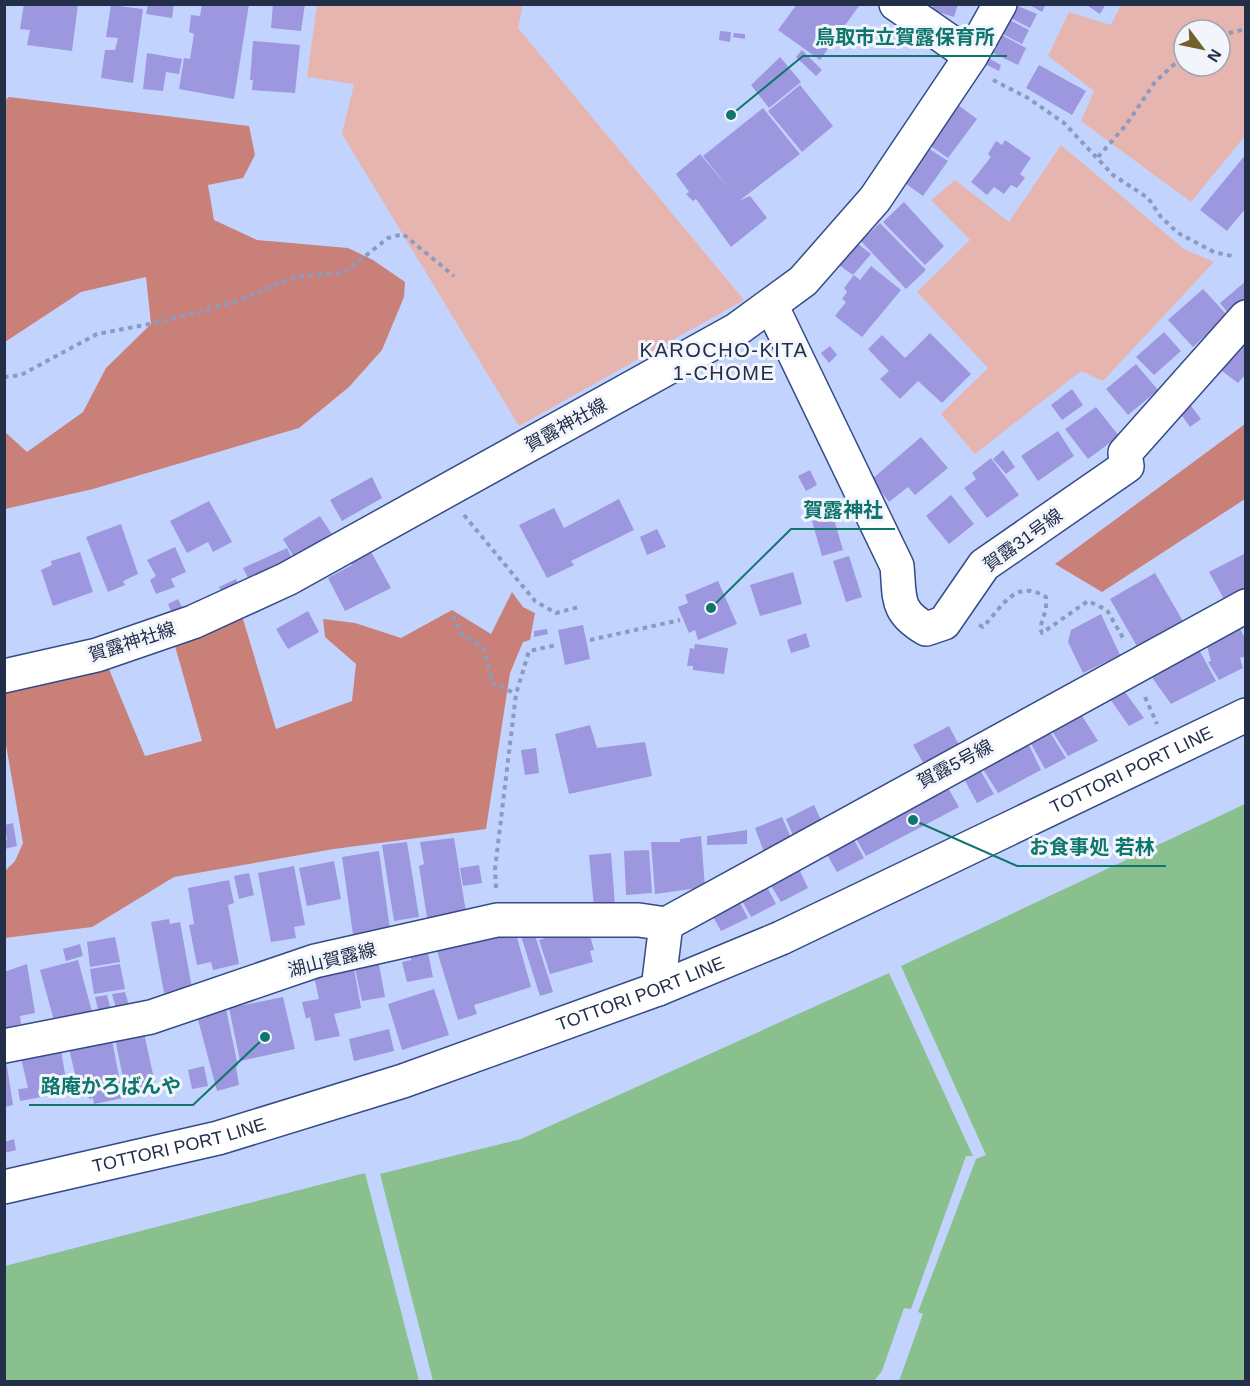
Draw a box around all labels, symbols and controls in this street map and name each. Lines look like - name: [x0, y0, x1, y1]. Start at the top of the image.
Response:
- callout: 鳥取市立賀露保育所: [803, 18, 1007, 56]
- north arrow: [1172, 18, 1232, 78]
- text: 鳥取市立賀露保育所: [815, 26, 995, 48]
- text: N: [1204, 46, 1225, 65]
- district label: KAROCHO-KITA 1-CHOME: [640, 339, 808, 384]
- street label: 賀露神社線: [522, 394, 610, 456]
- callout: 賀露神社: [791, 491, 895, 529]
- text: 賀露神社: [803, 499, 883, 521]
- street label: 賀露31号線: [980, 505, 1066, 575]
- street label: 賀露神社線: [86, 619, 178, 665]
- street label: TOTTORI PORT LINE: [1047, 722, 1216, 817]
- street label: 賀露5号線: [914, 736, 996, 792]
- callout: お食事処 若林: [1017, 828, 1166, 866]
- text: お食事処 若林: [1029, 836, 1155, 858]
- street label: 湖山賀露線: [286, 939, 378, 981]
- street label: TOTTORI PORT LINE: [554, 953, 727, 1035]
- callout: 路庵かろばんや: [29, 1067, 193, 1105]
- text: 路庵かろばんや: [41, 1075, 181, 1097]
- street label: TOTTORI PORT LINE: [91, 1114, 268, 1176]

